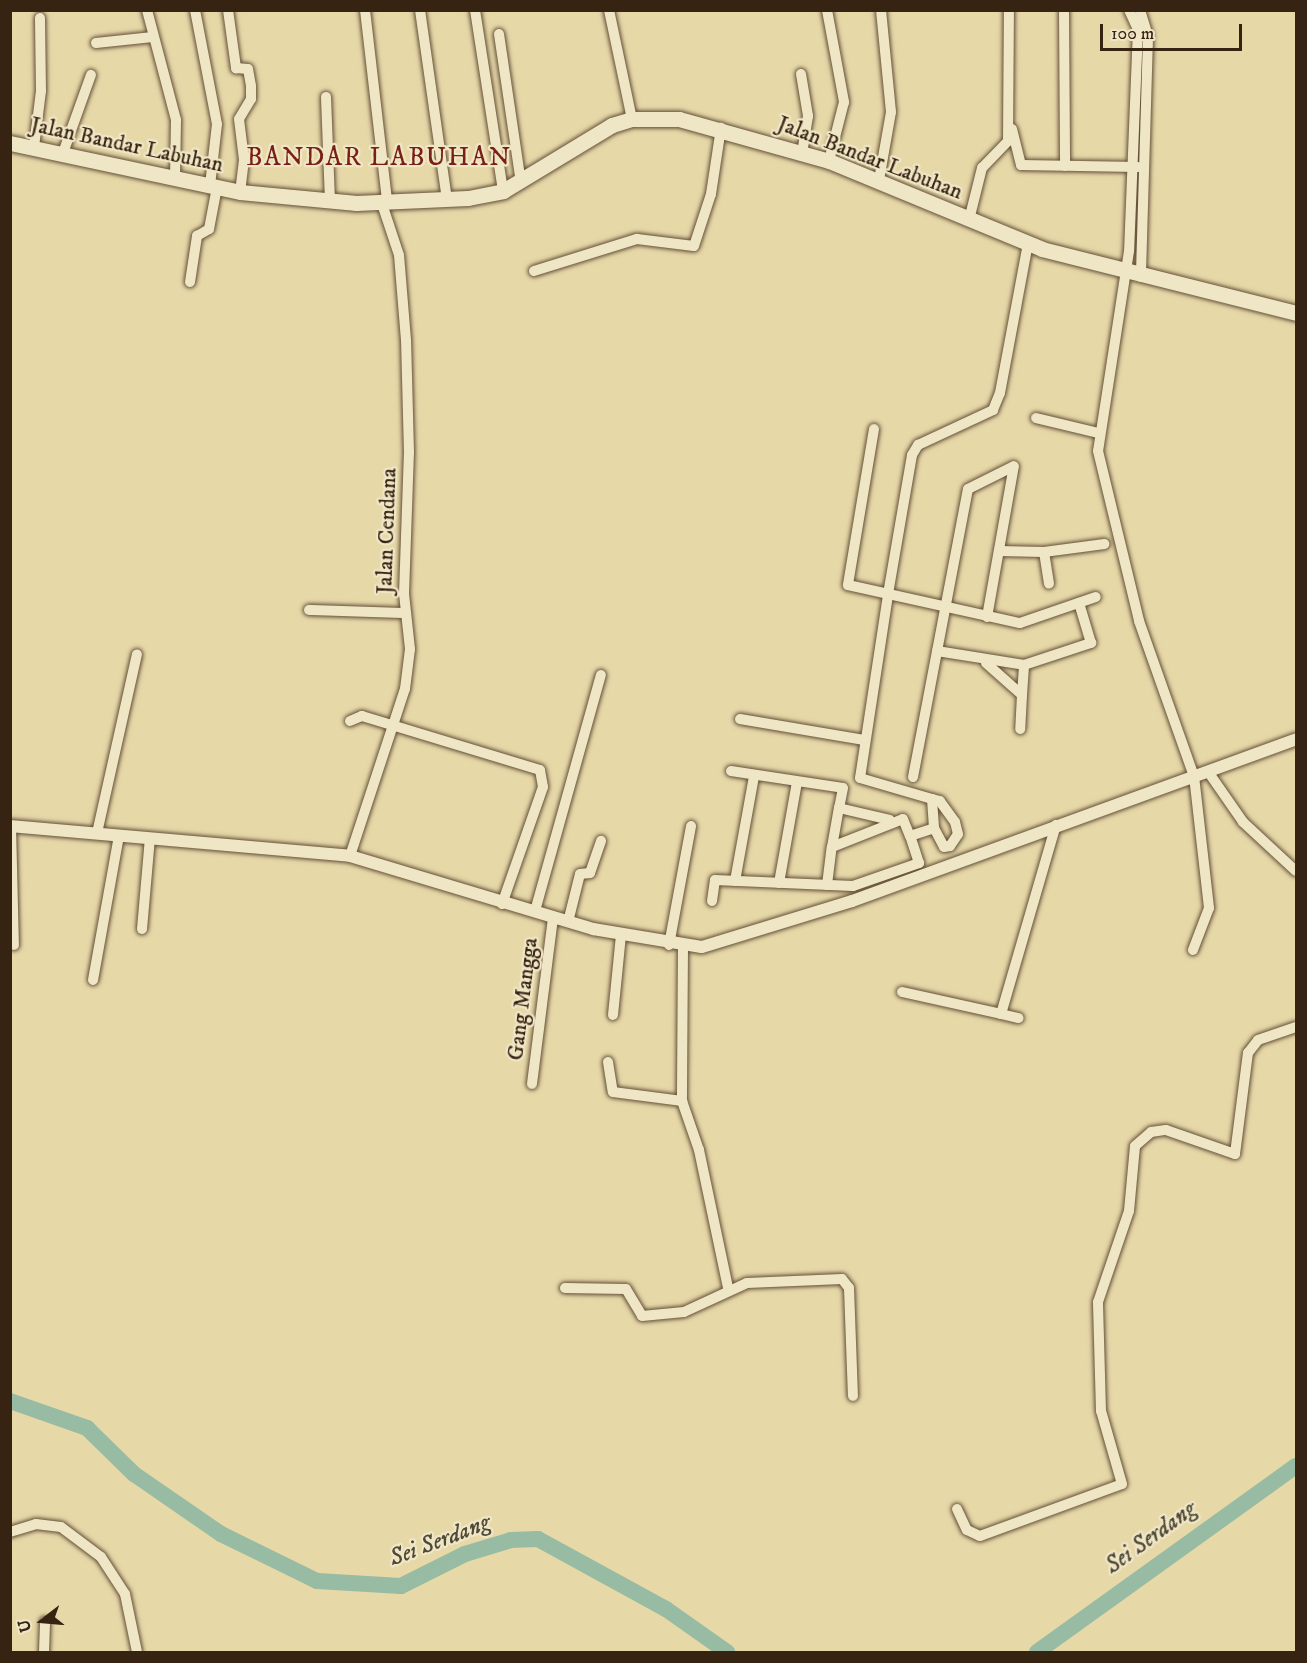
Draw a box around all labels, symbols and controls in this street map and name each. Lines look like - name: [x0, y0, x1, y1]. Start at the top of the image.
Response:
- scale bar: [1103, 12, 1246, 50]
- text: 100 m: [1111, 23, 1154, 45]
- street label: Jalan Bandar Labuhan: [774, 111, 966, 205]
- street label: Jalan Bandar Labuhan: [28, 112, 226, 178]
- district label: BANDAR LABUHAN: [246, 142, 512, 174]
- street label: Jalan Cendana: [372, 467, 402, 595]
- street label: Gang Mangga: [502, 936, 544, 1062]
- water label: Sei Serdang: [1100, 1495, 1202, 1581]
- water label: Sei Serdang: [385, 1509, 495, 1573]
- north arrow: [12, 1591, 72, 1651]
- text: U: [13, 1617, 36, 1635]

